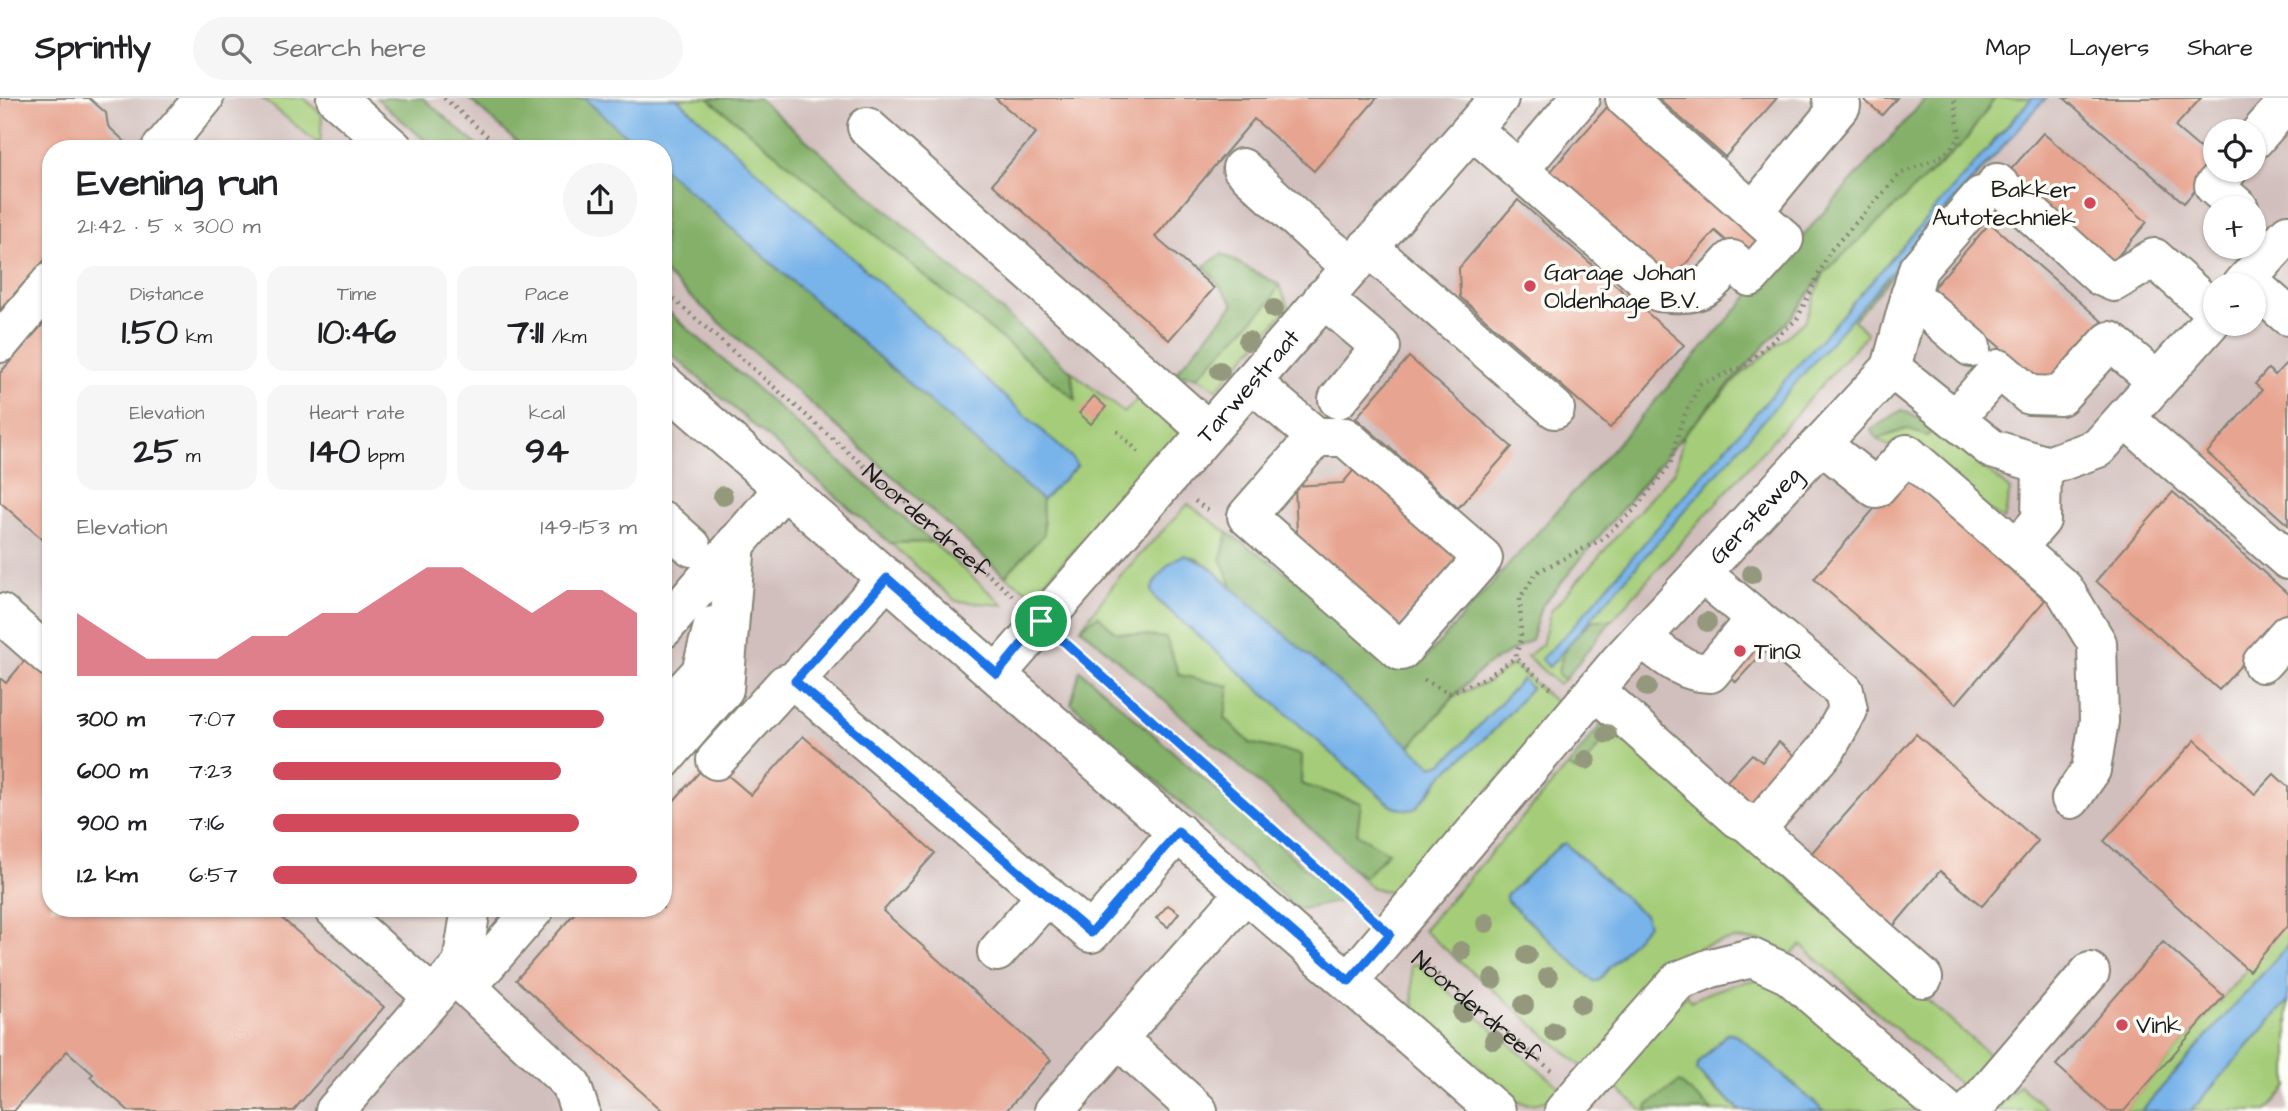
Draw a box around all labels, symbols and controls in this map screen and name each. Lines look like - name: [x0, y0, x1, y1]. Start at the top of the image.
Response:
- search box: [193, 17, 683, 80]
- text: Sprintly: [35, 25, 151, 71]
- icon: search: [217, 29, 255, 67]
- text: Search here: [273, 30, 426, 66]
- text: Map: [1986, 31, 2031, 65]
- text: Layers: [2069, 31, 2149, 65]
- text: Share: [2187, 31, 2253, 65]
- map controls: [2203, 119, 2266, 336]
- button: locate: [2203, 119, 2266, 182]
- text: Evening run: [77, 158, 278, 210]
- button: share: [563, 163, 637, 237]
- place label: Bakker Autotechniek: [1932, 173, 2076, 235]
- marker: Bakker Autotechniek: [2082, 195, 2098, 211]
- button: +: [2203, 196, 2266, 259]
- text: 21:42 · 5 × 300 m: [77, 210, 261, 242]
- place label: Garage Johan Oldenhage B.V.: [1544, 256, 1699, 319]
- button: −: [2203, 273, 2266, 336]
- marker: Garage Johan Oldenhage B.V.: [1522, 278, 1538, 294]
- text: Distance: [130, 281, 204, 308]
- text: Time: [337, 281, 377, 308]
- text: Pace: [525, 281, 569, 308]
- text: 1.50: [122, 308, 178, 357]
- text: 10:46: [318, 308, 396, 357]
- text: 7:11: [507, 308, 544, 357]
- street label: Tarwestraat: [1189, 322, 1308, 451]
- text: km: [178, 324, 212, 351]
- text: /km: [544, 324, 587, 351]
- text: Elevation: [130, 400, 204, 427]
- text: Heart rate: [309, 400, 405, 427]
- text: kcal: [529, 400, 565, 427]
- text: 25: [133, 427, 178, 476]
- text: 140: [310, 427, 360, 476]
- text: 94: [525, 427, 569, 476]
- text: m: [178, 443, 201, 470]
- text: bpm: [360, 443, 404, 470]
- street label: Noorderdreef: [854, 456, 998, 587]
- street label: Gersteweg: [1702, 459, 1810, 572]
- text: Elevation: [77, 511, 168, 543]
- text: 149–153 m: [540, 511, 637, 543]
- pin: [1011, 591, 1071, 651]
- icon: arrive: [1022, 602, 1060, 640]
- place label: TinQ: [1754, 635, 1802, 669]
- marker: TinQ: [1732, 643, 1748, 659]
- text: 300 m: [77, 703, 145, 735]
- text: 7:07: [189, 703, 236, 735]
- text: 600 m: [77, 755, 148, 787]
- text: 7:23: [189, 755, 232, 787]
- text: 900 m: [77, 807, 146, 839]
- text: 7:16: [189, 807, 224, 839]
- text: 1.2 km: [77, 859, 138, 891]
- text: 6:57: [189, 859, 238, 891]
- street label: Noorderdreef: [1404, 943, 1548, 1073]
- place label: Vink: [2136, 1009, 2182, 1043]
- marker: Vink: [2114, 1017, 2130, 1033]

